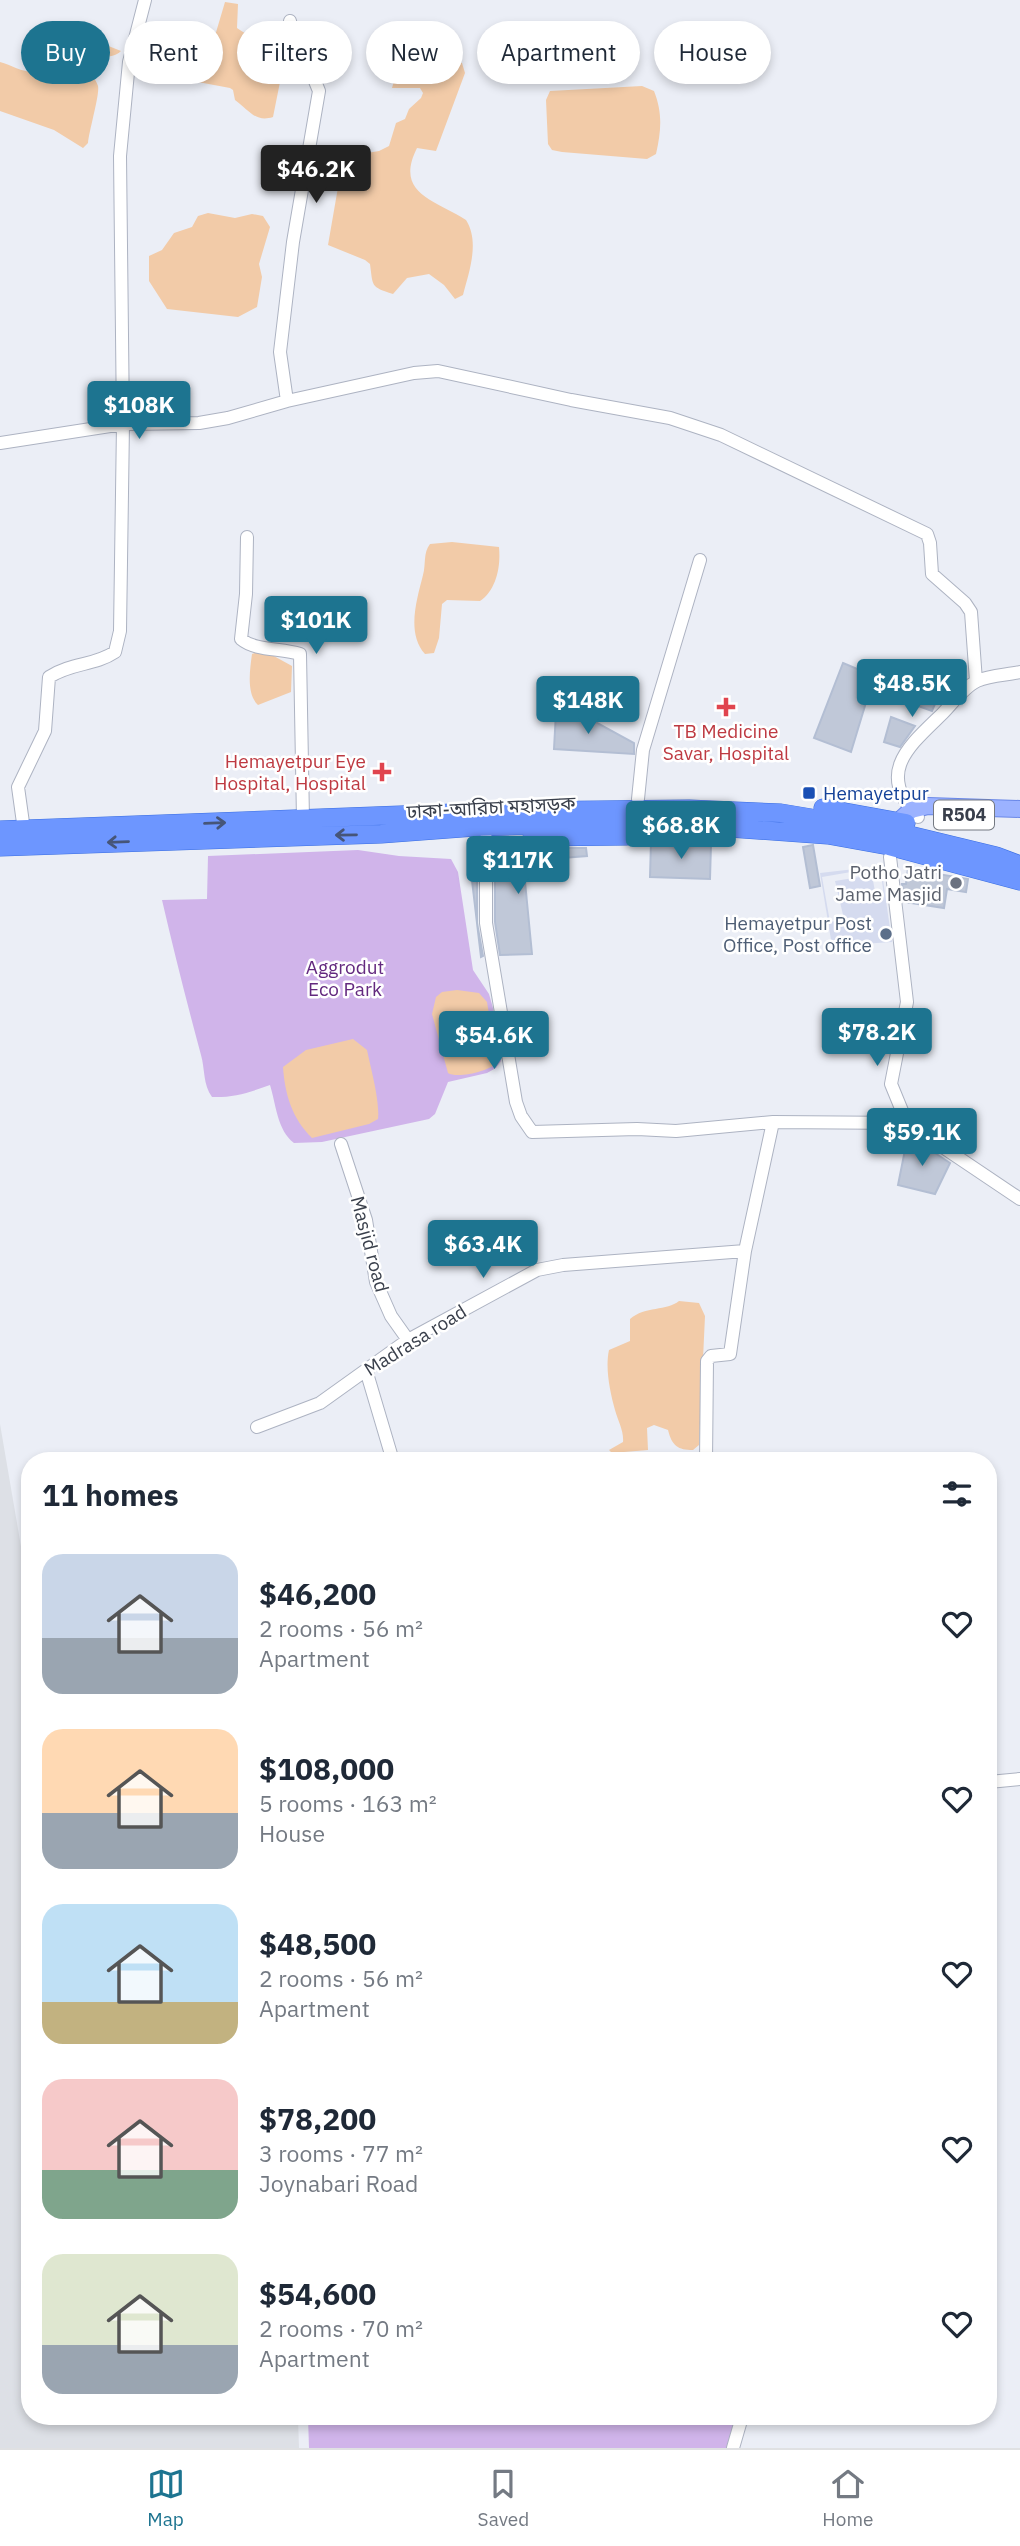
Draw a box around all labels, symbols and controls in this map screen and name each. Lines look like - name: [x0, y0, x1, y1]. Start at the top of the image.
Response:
- chip: Buy: [21, 21, 110, 84]
- chip: Rent: [124, 21, 223, 84]
- chip: Filters: [237, 21, 352, 84]
- chip: New: [366, 21, 463, 84]
- chip: Apartment: [477, 21, 640, 84]
- chip: House: [654, 21, 771, 84]
- pin: $46.2K: [259, 146, 373, 205]
- text: $46.2K: [277, 153, 355, 183]
- pin: $108K: [90, 382, 188, 441]
- text: $108K: [103, 389, 175, 419]
- pin: $101K: [267, 596, 365, 656]
- text: $101K: [280, 604, 352, 634]
- pin: $48.5K: [855, 660, 969, 719]
- text: $48.5K: [873, 667, 951, 697]
- pin: $148K: [539, 676, 637, 736]
- text: $148K: [552, 684, 624, 714]
- marker: TB Medicine Savar, Hospital: [716, 697, 736, 717]
- place label: TB Medicine Savar, Hospital: [663, 719, 789, 765]
- place label: Hemayetpur Eye Hospital, Hospital: [214, 749, 366, 795]
- marker: Hemayetpur Eye Hospital, Hospital: [372, 762, 392, 782]
- place label: Hemayetpur: [823, 781, 929, 805]
- marker: Hemayetpur: [801, 785, 817, 801]
- street label: ঢাকা-আরিচা মহাসড়ক: [405, 791, 577, 823]
- road number: R504: [934, 800, 994, 830]
- pin: $68.8K: [624, 802, 738, 861]
- text: $68.8K: [642, 809, 720, 839]
- one-way arrow: [203, 816, 226, 829]
- one-way arrow: [334, 828, 357, 842]
- one-way arrow: [107, 835, 130, 849]
- pin: $117K: [469, 836, 567, 896]
- text: $117K: [482, 844, 554, 874]
- place label: Potho Jatri Jame Masjid: [835, 860, 942, 906]
- marker: Potho Jatri Jame Masjid: [948, 875, 964, 891]
- place label: Hemayetpur Post Office, Post office: [723, 911, 872, 957]
- marker: Hemayetpur Post Office, Post office: [878, 926, 894, 942]
- park label: Aggrodut Eco Park: [306, 955, 384, 1001]
- pin: $78.2K: [820, 1009, 934, 1068]
- pin: $54.6K: [437, 1012, 551, 1071]
- text: $78.2K: [838, 1016, 916, 1046]
- text: $54.6K: [455, 1019, 533, 1049]
- pin: $59.1K: [865, 1108, 979, 1168]
- text: $59.1K: [883, 1116, 961, 1146]
- street label: Masjid road: [346, 1193, 394, 1295]
- pin: $63.4K: [426, 1220, 540, 1280]
- text: $63.4K: [444, 1228, 522, 1258]
- street label: Madrasa road: [359, 1299, 471, 1381]
- text: 11 homes: [42, 1475, 179, 1514]
- icon: filters: [938, 1475, 976, 1513]
- text: $46,200: [259, 1574, 376, 1613]
- icon: home: [98, 1582, 182, 1666]
- icon: heart: [938, 1605, 976, 1643]
- text: 2 rooms · 56 m²: [259, 1613, 423, 1643]
- text: Apartment: [259, 1643, 370, 1673]
- text: $108,000: [259, 1749, 394, 1788]
- icon: home: [98, 1757, 182, 1841]
- icon: heart: [938, 1780, 976, 1818]
- text: 5 rooms · 163 m²: [259, 1788, 437, 1818]
- text: House: [259, 1818, 325, 1848]
- text: $48,500: [259, 1924, 376, 1963]
- icon: home: [98, 1932, 182, 2016]
- icon: heart: [938, 1955, 976, 1993]
- text: 2 rooms · 56 m²: [259, 1963, 423, 1993]
- text: Apartment: [259, 1993, 370, 2023]
- text: $78,200: [259, 2099, 376, 2138]
- icon: home: [98, 2107, 182, 2191]
- icon: heart: [938, 2130, 976, 2168]
- text: 3 rooms · 77 m²: [259, 2138, 423, 2168]
- text: Joynabari Road: [259, 2168, 418, 2198]
- text: $54,600: [259, 2274, 376, 2313]
- icon: home: [98, 2282, 182, 2366]
- icon: heart: [938, 2305, 976, 2343]
- text: 2 rooms · 70 m²: [259, 2313, 423, 2343]
- text: Apartment: [259, 2343, 370, 2373]
- tab: Map: [147, 2465, 185, 2531]
- tab: Saved: [478, 2465, 529, 2531]
- tab: Home: [822, 2465, 873, 2531]

